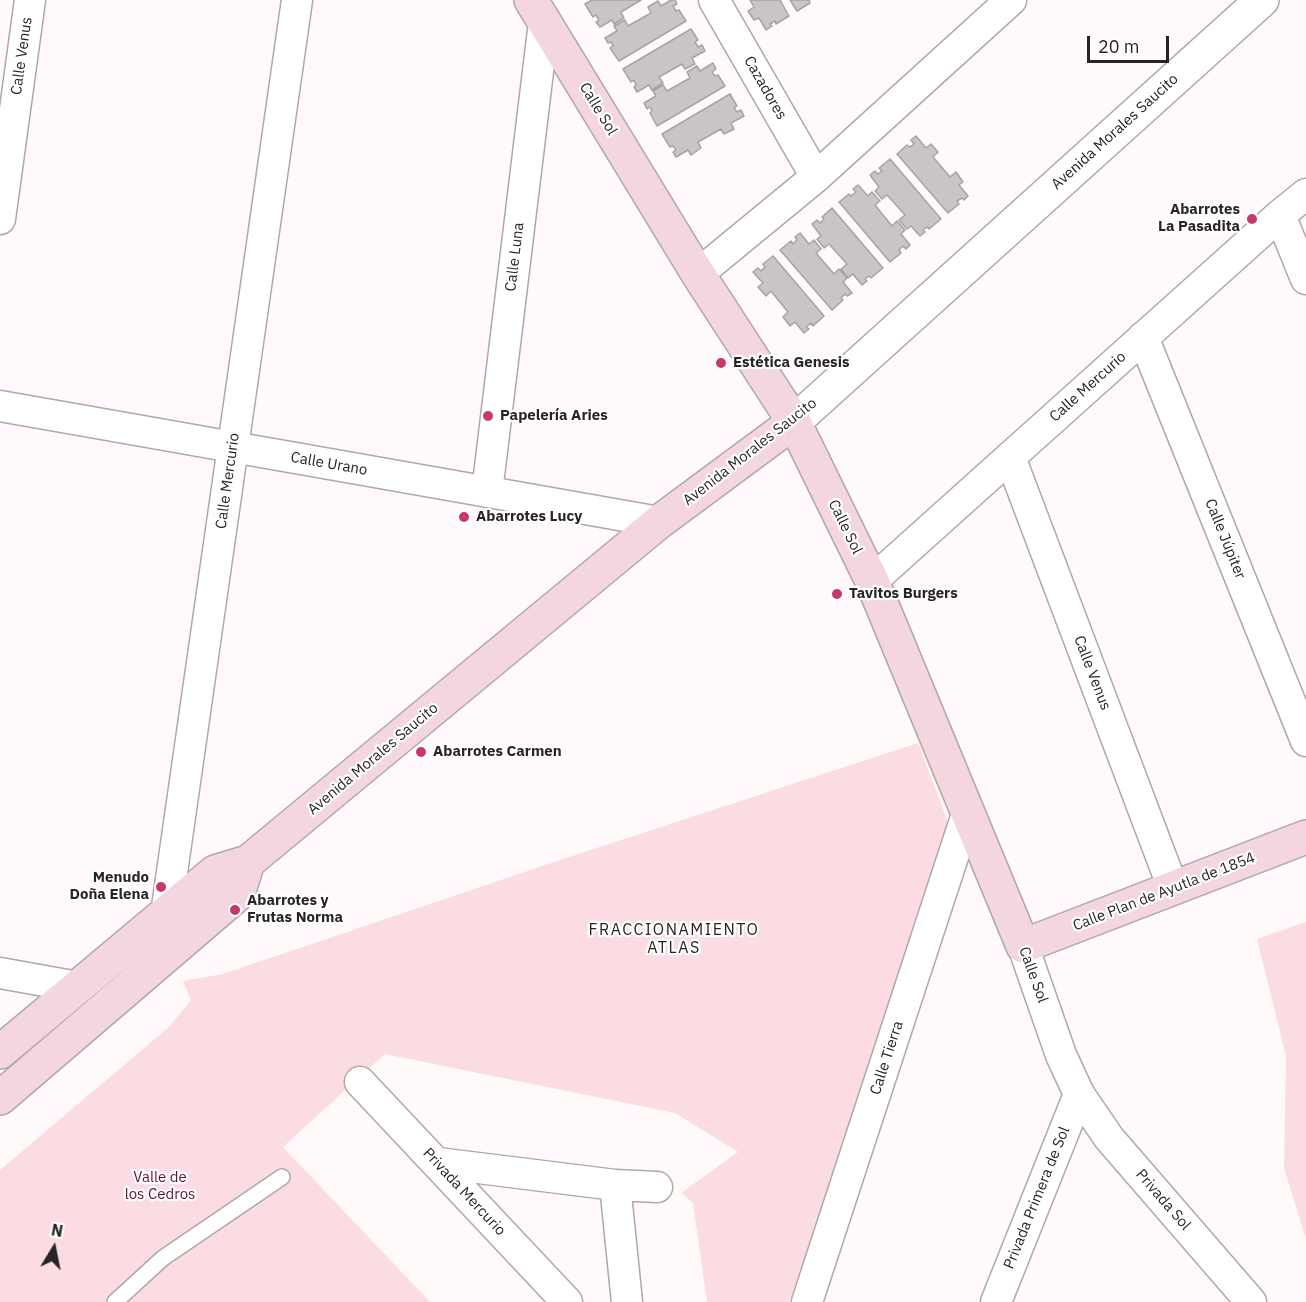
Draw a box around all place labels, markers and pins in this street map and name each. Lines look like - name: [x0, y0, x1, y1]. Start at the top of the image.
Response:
- place label: Abarrotes La Pasadita: [1158, 201, 1240, 236]
- marker: Abarrotes La Pasadita: [1245, 212, 1259, 226]
- place label: Estética Genesis: [733, 354, 850, 372]
- marker: Estética Genesis: [714, 356, 728, 370]
- place label: Papelería Aries: [500, 407, 608, 425]
- marker: Papelería Aries: [481, 409, 495, 423]
- place label: Abarrotes Lucy: [476, 508, 582, 526]
- marker: Abarrotes Lucy: [457, 510, 471, 524]
- place label: Tavitos Burgers: [849, 585, 958, 603]
- marker: Tavitos Burgers: [830, 587, 844, 601]
- place label: Abarrotes Carmen: [433, 743, 562, 761]
- marker: Abarrotes Carmen: [414, 745, 428, 759]
- place label: Menudo Doña Elena: [70, 869, 149, 904]
- marker: Menudo Doña Elena: [154, 880, 168, 894]
- place label: Abarrotes y Frutas Norma: [247, 892, 343, 927]
- marker: Abarrotes y Frutas Norma: [228, 903, 242, 917]

